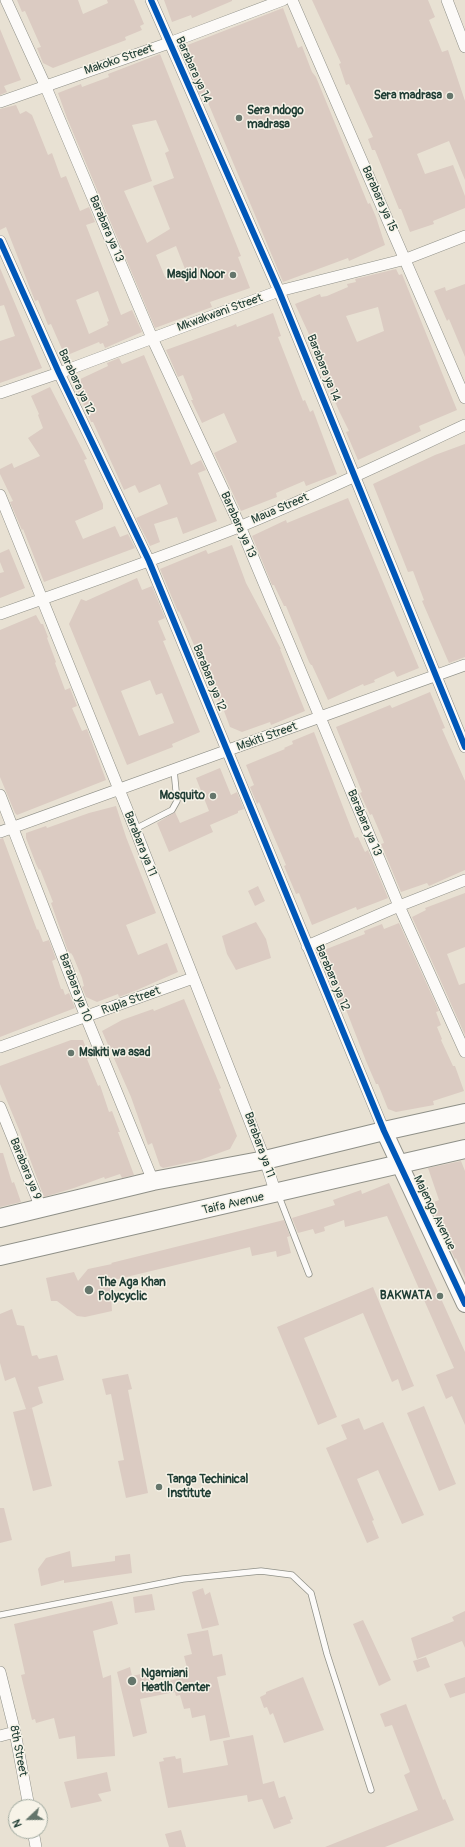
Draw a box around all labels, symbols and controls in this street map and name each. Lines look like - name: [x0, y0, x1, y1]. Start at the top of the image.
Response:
- street label: Barabara ya 14: [172, 35, 214, 105]
- street label: Makoko Street: [82, 41, 156, 79]
- place label: Sera madrasa: [374, 89, 442, 103]
- marker: Sera madrasa: [445, 91, 455, 101]
- place label: Sera ndogo madrasa: [247, 104, 304, 132]
- marker: Sera ndogo madrasa: [234, 113, 244, 123]
- street label: Barabara ya 15: [358, 164, 400, 234]
- street label: Barabara ya 13: [86, 194, 126, 264]
- place label: Masjid Noor: [167, 268, 225, 282]
- marker: Masjid Noor: [228, 270, 238, 280]
- street label: Mkwakwani Street: [175, 291, 265, 335]
- street label: Barabara ya 14: [303, 332, 343, 404]
- street label: Barabara ya 12: [54, 347, 98, 417]
- street label: Barabara ya 13: [217, 490, 259, 560]
- street label: Maua Street: [249, 491, 311, 527]
- street label: Barabara ya 12: [189, 642, 229, 714]
- street label: Mskiti Street: [235, 719, 299, 755]
- street label: Barabara ya 13: [344, 788, 384, 858]
- place label: Mosquito: [159, 789, 205, 803]
- marker: Mosquito: [208, 791, 218, 801]
- street label: Barabara ya 11: [120, 809, 160, 879]
- street label: Barabara ya 12: [312, 943, 352, 1013]
- street label: Barabara ya 10: [55, 952, 95, 1024]
- street label: Rupia Street: [100, 984, 162, 1018]
- place label: Msikiti wa asad: [79, 1046, 151, 1060]
- marker: Msikiti wa asad: [66, 1048, 76, 1058]
- street label: Barabara ya 11: [240, 1110, 278, 1180]
- street label: Barabara ya 9: [6, 1136, 44, 1202]
- street label: Majengo Avenue: [410, 1173, 458, 1253]
- street label: Taifa Avenue: [201, 1190, 265, 1218]
- place label: The Aga Khan Polycyclic: [98, 1276, 166, 1304]
- marker: The Aga Khan Polycyclic: [83, 1284, 95, 1296]
- place label: BAKWATA: [380, 1289, 432, 1303]
- marker: BAKWATA: [435, 1291, 445, 1301]
- place label: Tanga Techinical Institute: [167, 1473, 248, 1501]
- marker: Tanga Techinical Institute: [154, 1482, 164, 1492]
- place label: Ngamiani Heatlh Center: [141, 1667, 210, 1695]
- marker: Ngamiani Heatlh Center: [126, 1675, 138, 1687]
- street label: 8th Street: [6, 1724, 30, 1778]
- north arrow: [8, 1799, 48, 1839]
- text: N: [10, 1817, 25, 1829]

